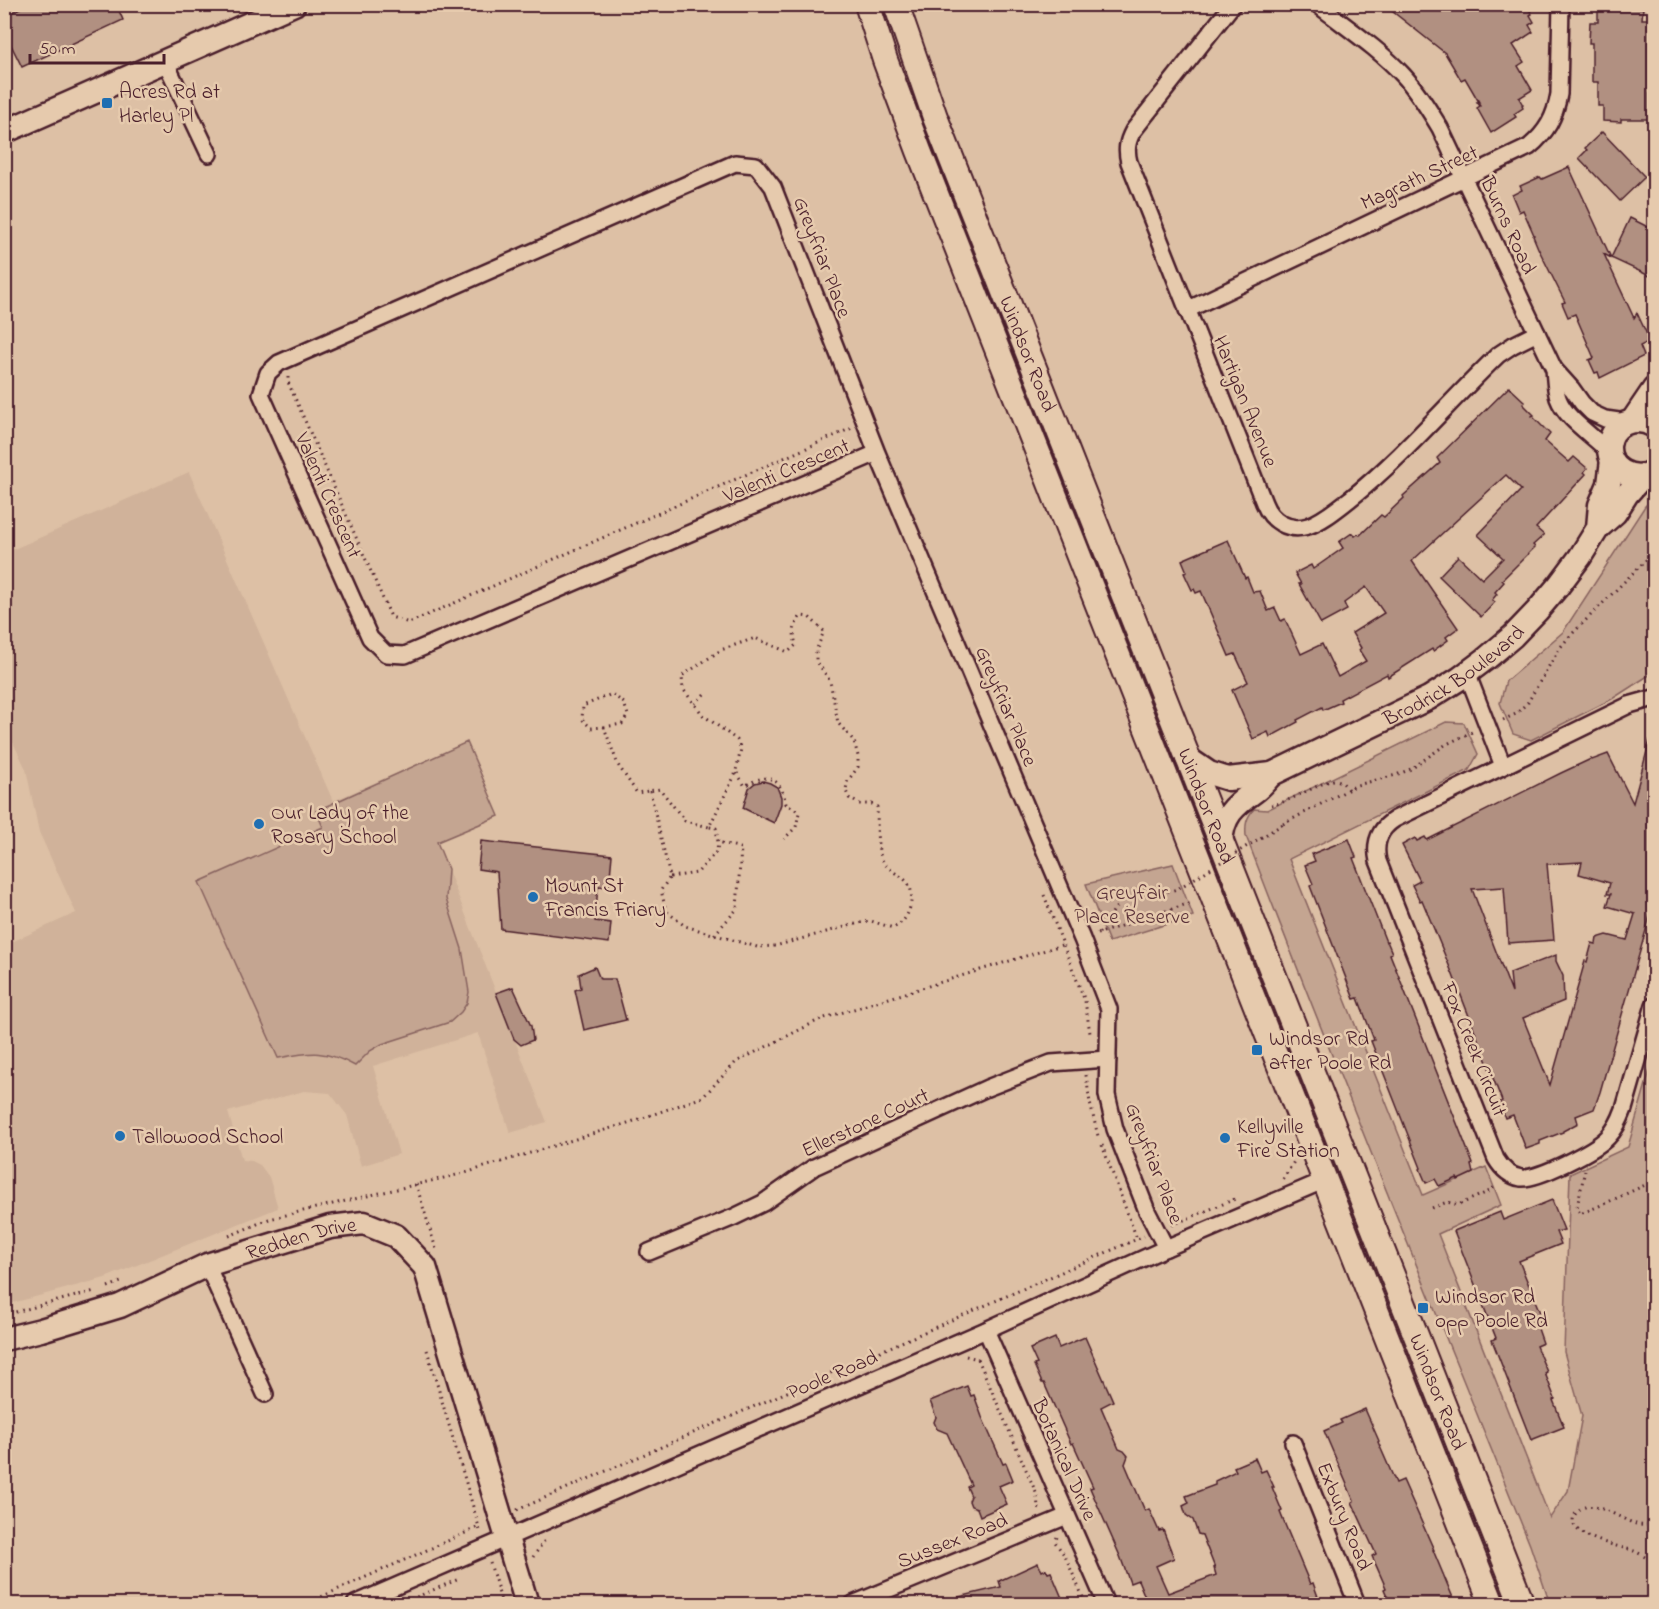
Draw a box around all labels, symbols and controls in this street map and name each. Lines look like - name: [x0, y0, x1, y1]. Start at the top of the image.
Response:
- scale bar: [30, 27, 164, 65]
- text: 50 m: [39, 37, 76, 63]
- place label: Acres Rd at Harley Pl: [119, 78, 220, 134]
- marker: Acres Rd at Harley Pl: [100, 96, 114, 110]
- street label: Magrath Street: [1356, 138, 1484, 221]
- street label: Burns Road: [1471, 171, 1543, 280]
- street label: Greyfriar Place: [782, 193, 858, 324]
- street label: Windsor Road: [990, 292, 1063, 417]
- street label: Hartigan Avenue: [1202, 331, 1285, 474]
- street label: Valenti Crescent: [286, 427, 368, 564]
- street label: Valenti Crescent: [718, 432, 855, 512]
- street label: Brodrick Boulevard: [1378, 619, 1533, 735]
- street label: Greyfriar Place: [965, 642, 1044, 773]
- street label: Windsor Road: [1169, 744, 1242, 869]
- place label: Our Lady of the Rosary School: [271, 799, 409, 855]
- marker: Our Lady of the Rosary School: [252, 817, 266, 831]
- place label: Mount St Francis Friary: [544, 872, 666, 928]
- park label: Greyfair Place Reserve: [1074, 879, 1190, 933]
- marker: Mount St Francis Friary: [526, 890, 540, 904]
- street label: Fox Creek Circuit: [1432, 977, 1514, 1121]
- place label: Windsor Rd after Poole Rd: [1269, 1025, 1391, 1079]
- marker: Windsor Rd after Poole Rd: [1250, 1043, 1264, 1057]
- street label: Ellerstone Court: [797, 1081, 934, 1166]
- street label: Greyfriar Place: [1114, 1099, 1190, 1230]
- place label: Kellyville Fire Station: [1236, 1113, 1340, 1167]
- place label: Tallowood School: [132, 1123, 283, 1153]
- marker: Tallowood School: [113, 1129, 127, 1143]
- marker: Kellyville Fire Station: [1218, 1131, 1232, 1145]
- street label: Redden Drive: [243, 1211, 359, 1269]
- place label: Windsor Rd opp Poole Rd: [1435, 1283, 1548, 1337]
- marker: Windsor Rd opp Poole Rd: [1416, 1301, 1430, 1315]
- street label: Windsor Road: [1400, 1330, 1473, 1455]
- street label: Poole Road: [783, 1343, 883, 1408]
- street label: Botanical Drive: [1022, 1393, 1104, 1526]
- street label: Exbury Road: [1306, 1458, 1379, 1576]
- street label: Sussex Road: [893, 1506, 1013, 1578]

